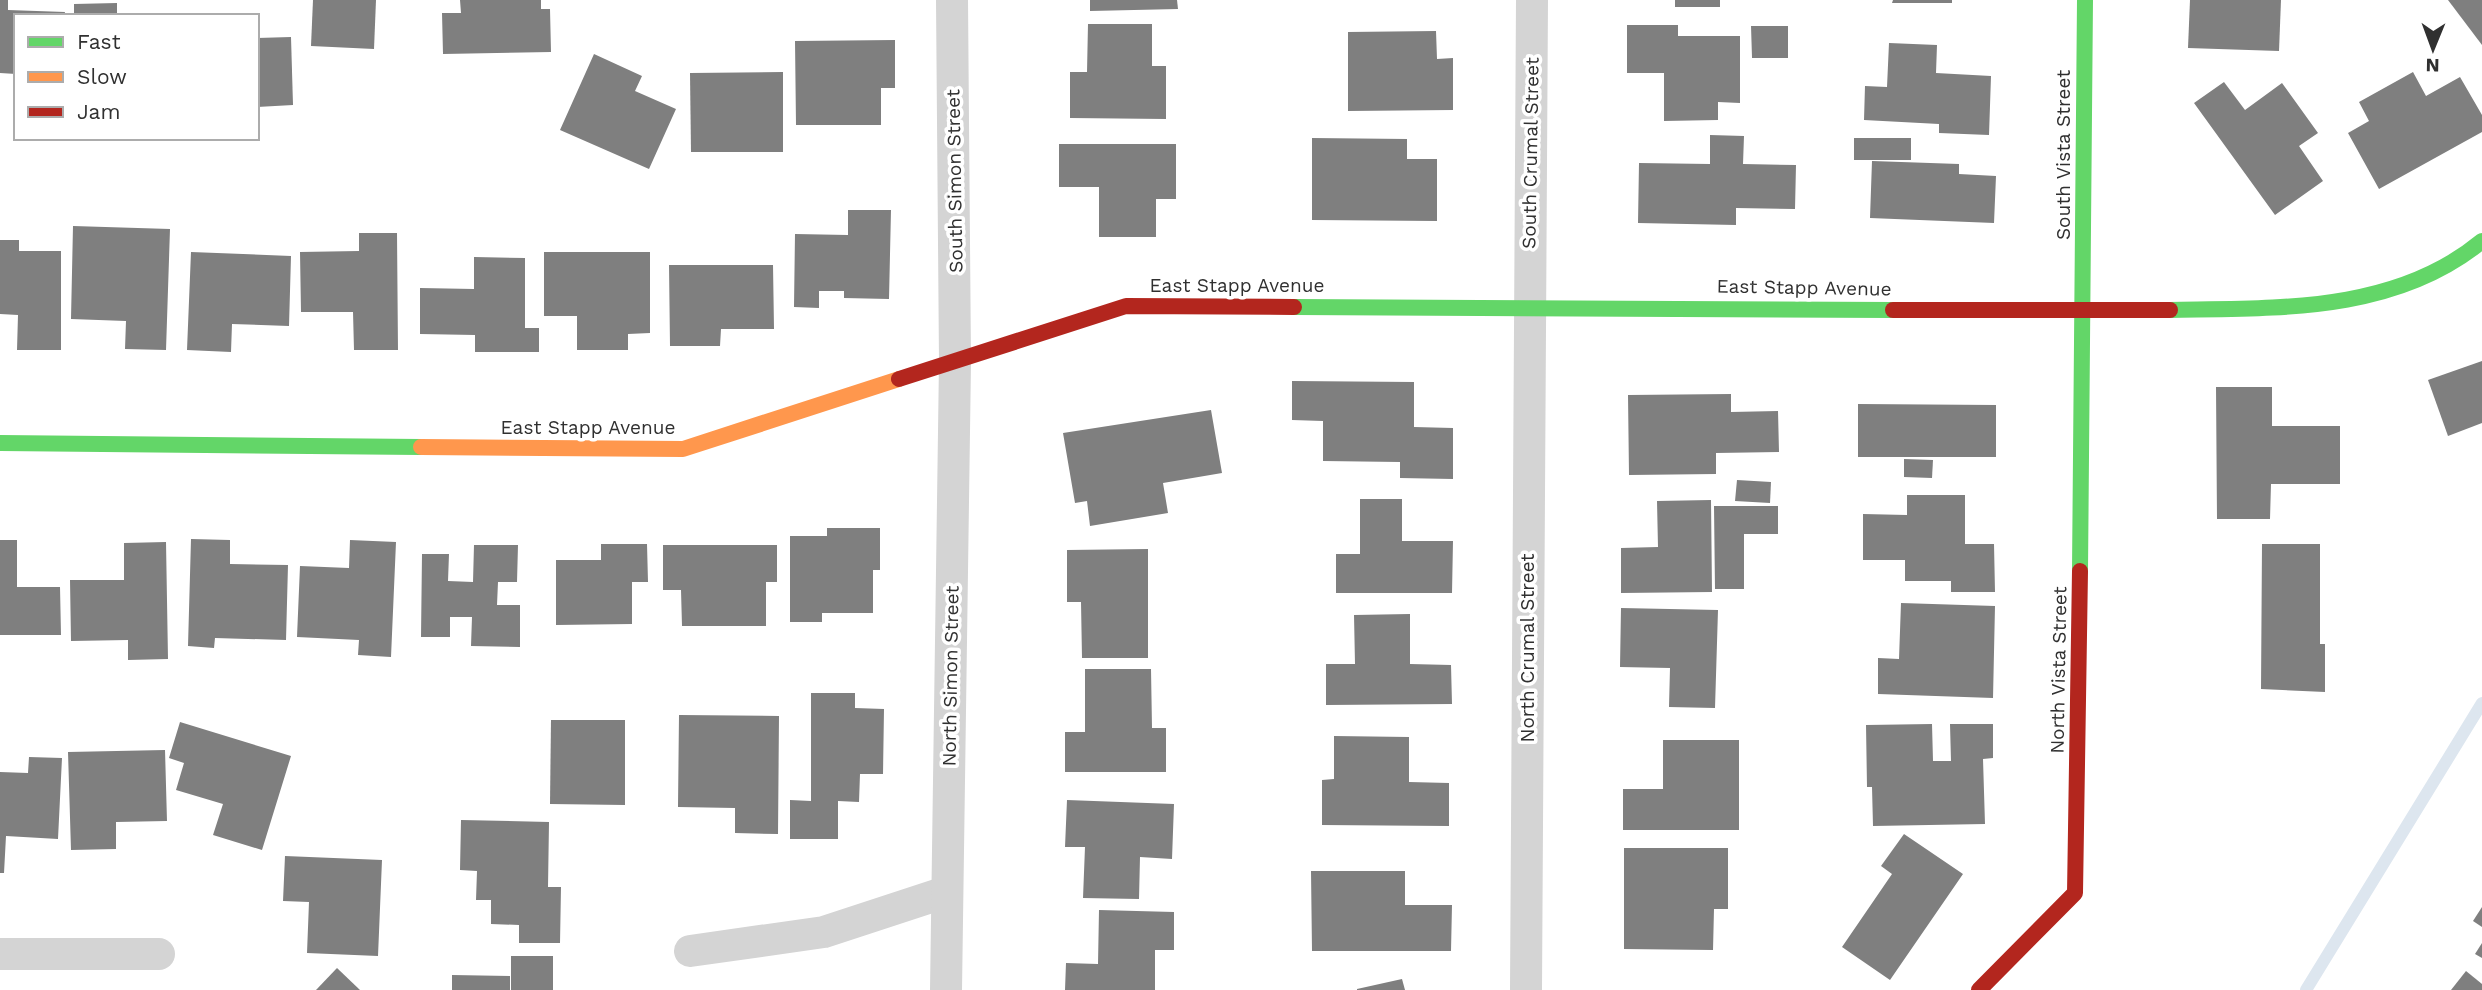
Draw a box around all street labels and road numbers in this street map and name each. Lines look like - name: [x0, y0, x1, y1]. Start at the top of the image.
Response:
- street label: South Crumal Street: [1517, 57, 1544, 249]
- street label: South Vista Street: [2052, 70, 2075, 240]
- street label: South Simon Street: [941, 89, 968, 273]
- street label: East Stapp Avenue: [1150, 274, 1324, 297]
- street label: East Stapp Avenue: [1716, 274, 1892, 301]
- street label: East Stapp Avenue: [501, 416, 675, 439]
- street label: North Crumal Street: [1516, 554, 1539, 742]
- street label: North Simon Street: [937, 585, 964, 767]
- street label: North Vista Street: [2046, 586, 2071, 754]

